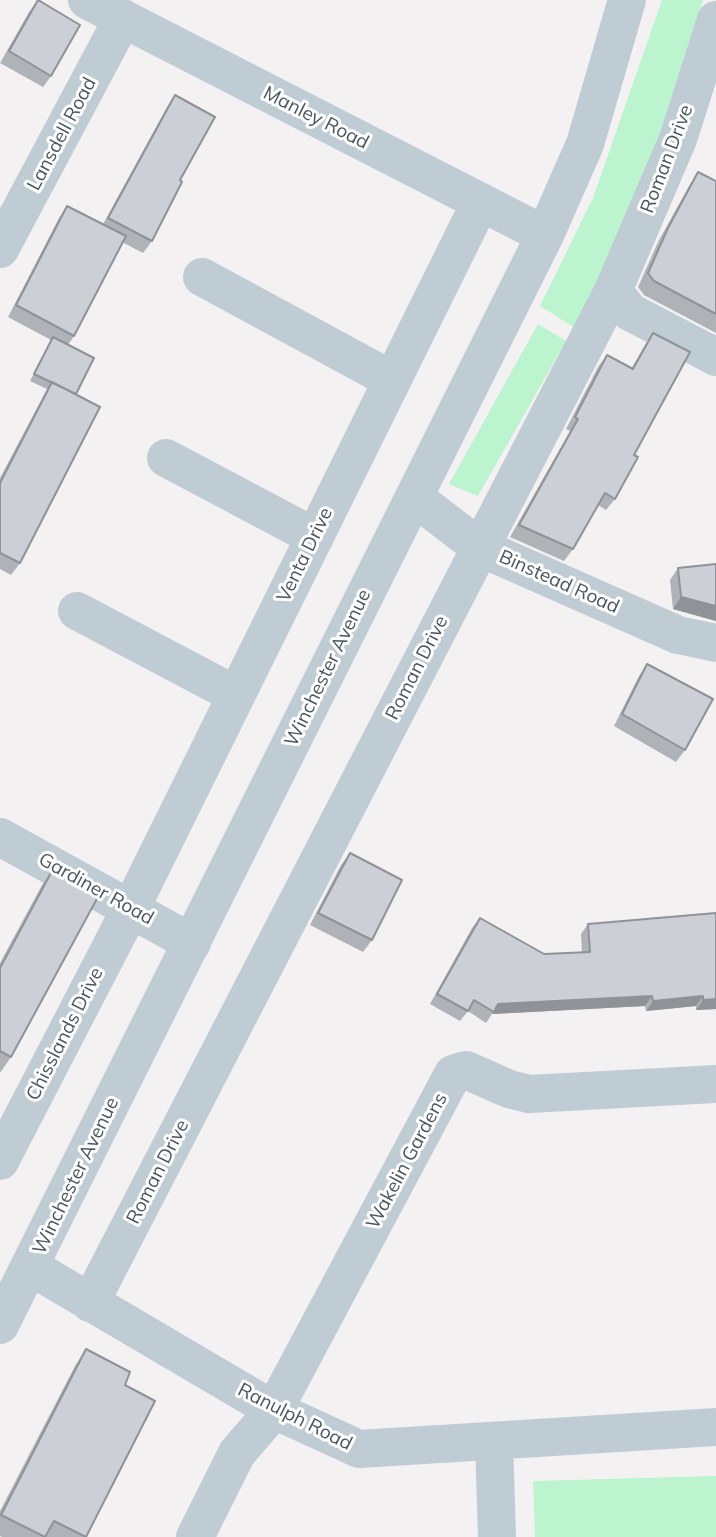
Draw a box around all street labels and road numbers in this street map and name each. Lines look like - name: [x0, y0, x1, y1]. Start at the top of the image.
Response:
- street label: Lansdell Road: [23, 74, 101, 194]
- street label: Manley Road: [260, 82, 372, 154]
- street label: Roman Drive: [636, 102, 698, 216]
- street label: Venta Drive: [272, 504, 338, 606]
- street label: Binstead Road: [495, 545, 623, 619]
- street label: Winchester Avenue: [280, 586, 376, 750]
- street label: Roman Drive: [381, 612, 453, 724]
- street label: Gardiner Road: [35, 848, 157, 930]
- street label: Chisslands Drive: [22, 964, 108, 1104]
- street label: Wakelin Gardens: [362, 1089, 452, 1233]
- street label: Winchester Avenue: [28, 1094, 124, 1258]
- street label: Roman Drive: [122, 1116, 194, 1228]
- street label: Ranulph Road: [234, 1378, 356, 1456]

